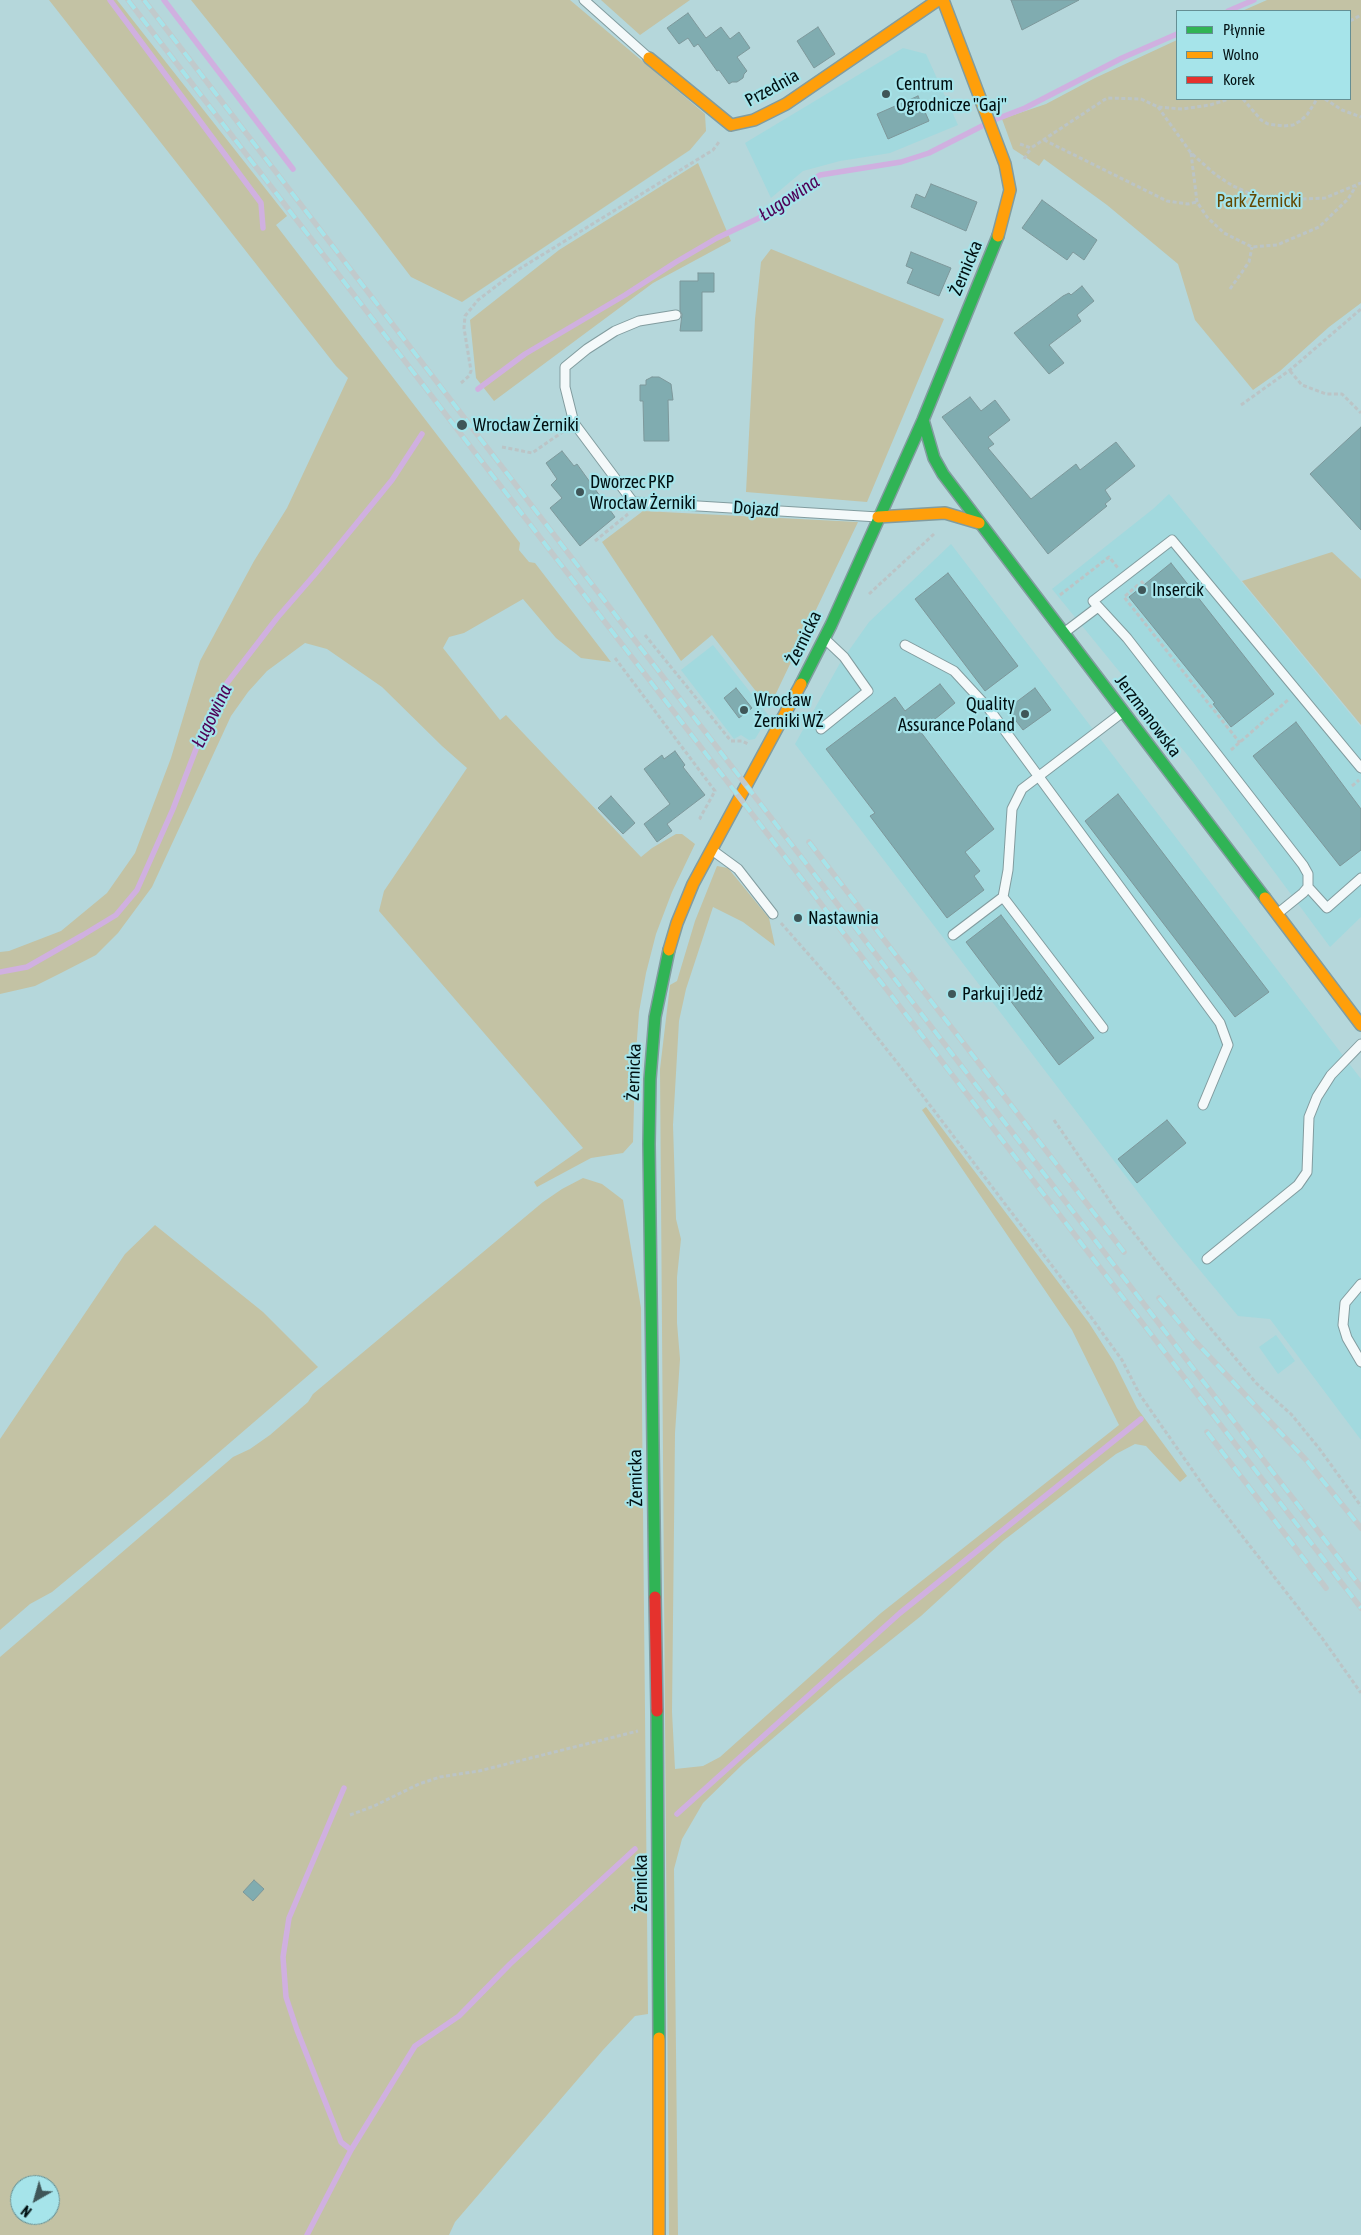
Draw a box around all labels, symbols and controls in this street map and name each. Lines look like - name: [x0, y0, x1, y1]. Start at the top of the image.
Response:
- legend: [1176, 10, 1351, 100]
- text: Płynnie: [1223, 21, 1265, 38]
- text: Wolno: [1223, 46, 1259, 63]
- street label: Przednia: [741, 64, 803, 112]
- text: Korek: [1223, 71, 1255, 88]
- place label: Centrum Ogrodnicze "Gaj": [896, 73, 1007, 116]
- marker: Centrum Ogrodnicze "Gaj": [880, 88, 892, 100]
- water label: Ługowina: [754, 170, 824, 226]
- park label: Park Żernicki: [1216, 190, 1302, 212]
- street label: Żernicka: [945, 237, 987, 299]
- place label: Wrocław Żerniki: [473, 414, 579, 436]
- marker: Wrocław Żerniki: [455, 418, 469, 432]
- place label: Dworzec PKP Wrocław Żerniki: [590, 471, 696, 514]
- marker: Dworzec PKP Wrocław Żerniki: [574, 486, 586, 498]
- street label: Dojazd: [732, 497, 780, 521]
- place label: Insercik: [1152, 579, 1204, 601]
- marker: Insercik: [1136, 584, 1148, 596]
- street label: Żernicka: [782, 607, 826, 669]
- street label: Jerzmanowska: [1110, 671, 1186, 761]
- water label: Ługowina: [187, 681, 237, 751]
- place label: Wrocław Żerniki WŻ: [754, 689, 824, 732]
- place label: Quality Assurance Poland: [898, 693, 1015, 736]
- marker: Wrocław Żerniki WŻ: [738, 704, 750, 716]
- marker: Quality Assurance Poland: [1019, 708, 1031, 720]
- place label: Nastawnia: [808, 907, 879, 929]
- marker: Nastawnia: [792, 912, 804, 924]
- place label: Parkuj i Jedź: [962, 983, 1043, 1005]
- marker: Parkuj i Jedź: [946, 988, 958, 1000]
- street label: Żernicka: [622, 1043, 646, 1101]
- street label: Żernicka: [625, 1449, 647, 1507]
- street label: Żernicka: [630, 1854, 652, 1912]
- north arrow: [10, 2175, 60, 2225]
- text: N: [18, 2202, 35, 2220]

